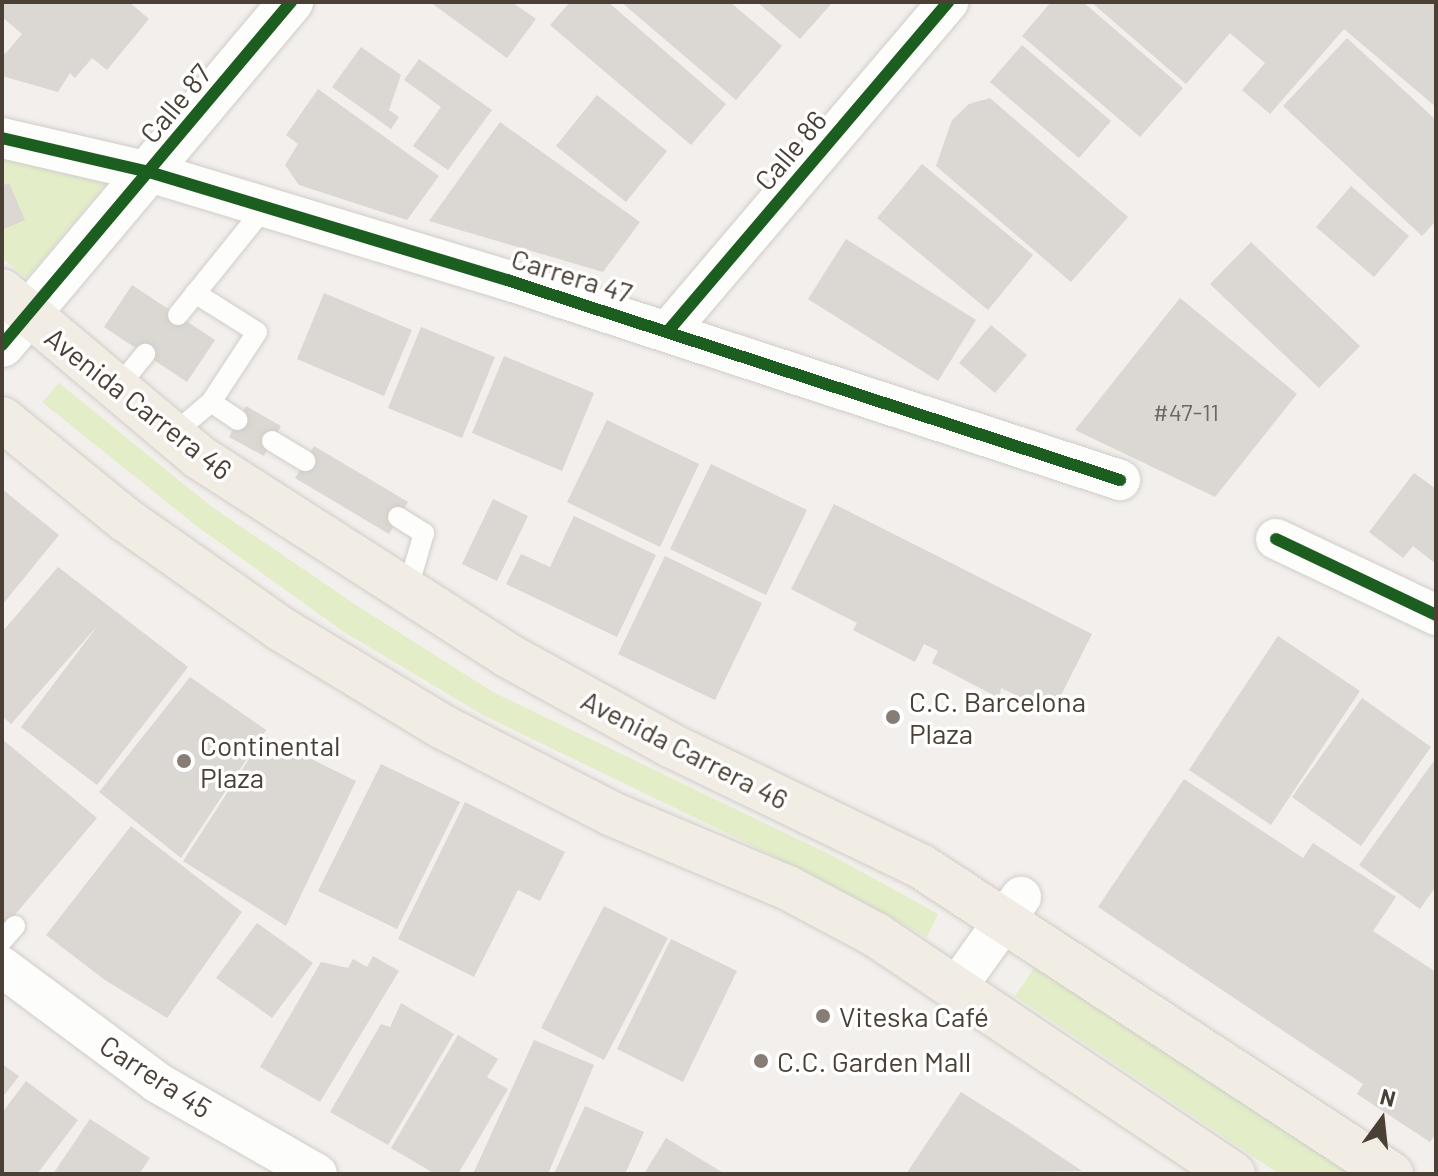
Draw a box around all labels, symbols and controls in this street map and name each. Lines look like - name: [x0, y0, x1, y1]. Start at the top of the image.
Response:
- street label: Calle 87: [132, 57, 218, 149]
- street label: Calle 86: [747, 103, 833, 197]
- street label: Carrera 47: [508, 241, 636, 309]
- street label: Avenida Carrera 46: [39, 320, 239, 486]
- house number: #47-11: [1153, 398, 1219, 426]
- street label: Avenida Carrera 46: [576, 682, 794, 816]
- place label: C.C. Barcelona Plaza: [909, 684, 1086, 750]
- marker: C.C. Barcelona Plaza: [884, 708, 902, 726]
- place label: Continental Plaza: [200, 728, 341, 794]
- marker: Continental Plaza: [175, 752, 193, 770]
- place label: Viteska Café: [839, 999, 989, 1033]
- marker: Viteska Café: [814, 1007, 832, 1025]
- street label: Carrera 45: [94, 1028, 218, 1124]
- place label: C.C. Garden Mall: [777, 1044, 971, 1078]
- marker: C.C. Garden Mall: [752, 1052, 770, 1070]
- north arrow: [1342, 1080, 1422, 1160]
- text: N: [1378, 1082, 1399, 1111]

